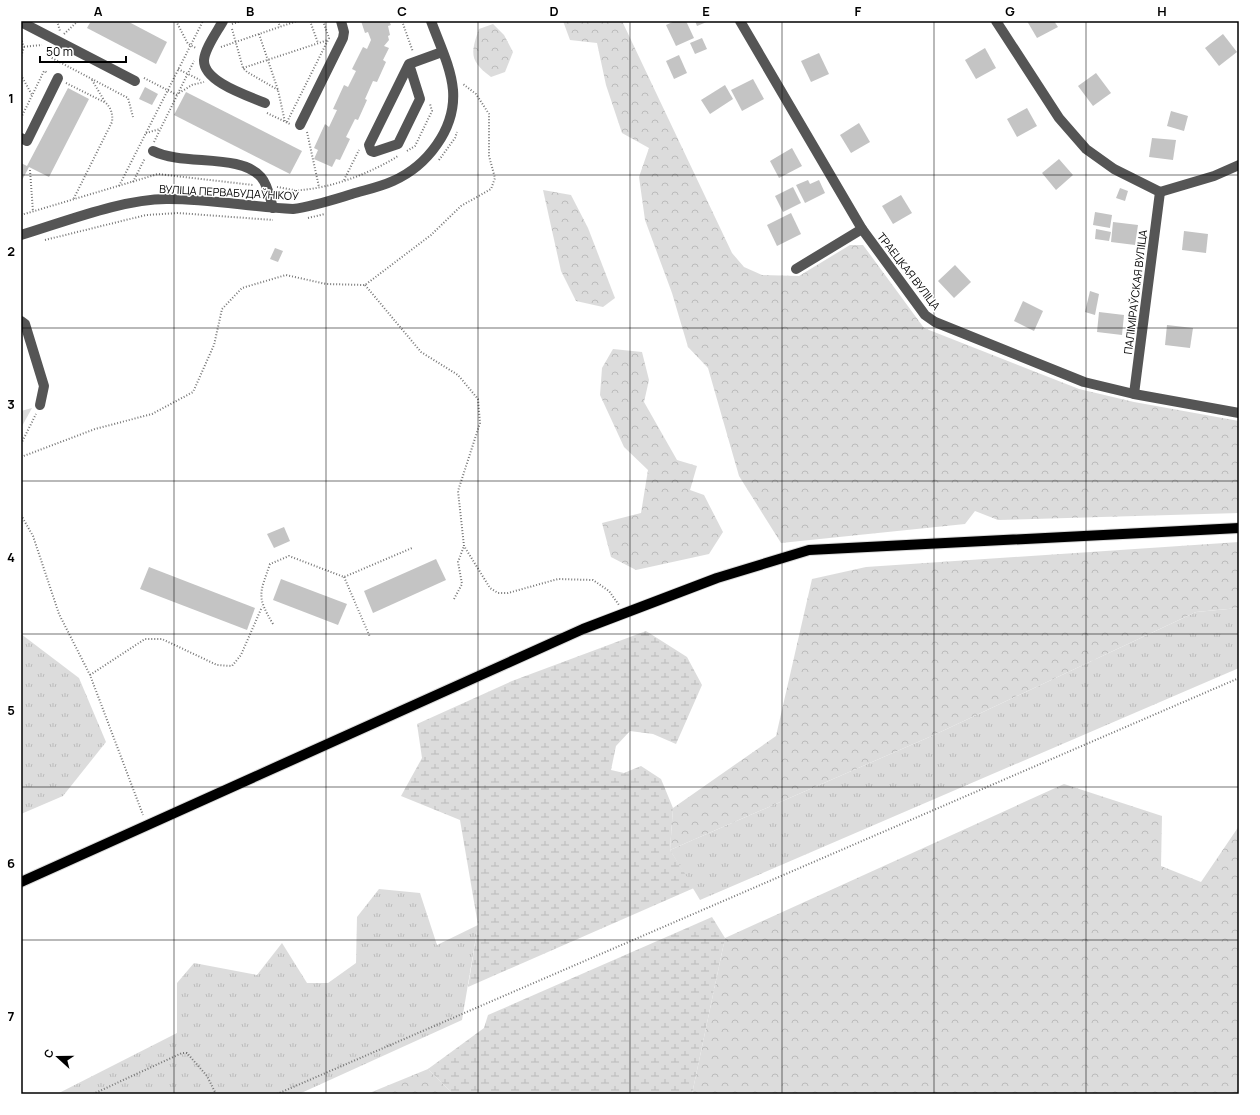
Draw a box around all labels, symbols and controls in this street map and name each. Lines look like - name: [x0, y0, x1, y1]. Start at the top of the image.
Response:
- text: A: [94, 2, 103, 20]
- text: B: [246, 2, 254, 20]
- text: C: [397, 2, 407, 20]
- text: D: [549, 2, 559, 20]
- text: E: [702, 2, 710, 20]
- text: F: [855, 2, 862, 20]
- text: G: [1005, 2, 1015, 20]
- text: H: [1157, 2, 1167, 20]
- scale bar: [40, 38, 126, 64]
- text: 50 m: [46, 43, 73, 60]
- text: 1: [8, 89, 14, 107]
- street label: ВУЛІЦА ПЕРВАБУДАЎНІКОЎ: [159, 181, 299, 203]
- street label: ТРАЕЦКАЯ ВУЛІЦА: [874, 229, 944, 313]
- street label: ПАЛІМІРАЎСКАЯ ВУЛІЦА: [1120, 229, 1150, 355]
- text: 2: [7, 242, 15, 260]
- text: 3: [7, 395, 15, 413]
- text: 4: [7, 548, 15, 566]
- text: 5: [7, 701, 15, 719]
- text: 6: [7, 854, 15, 872]
- text: 7: [8, 1007, 15, 1025]
- north arrow: [38, 1037, 78, 1077]
- text: С: [40, 1047, 57, 1060]

